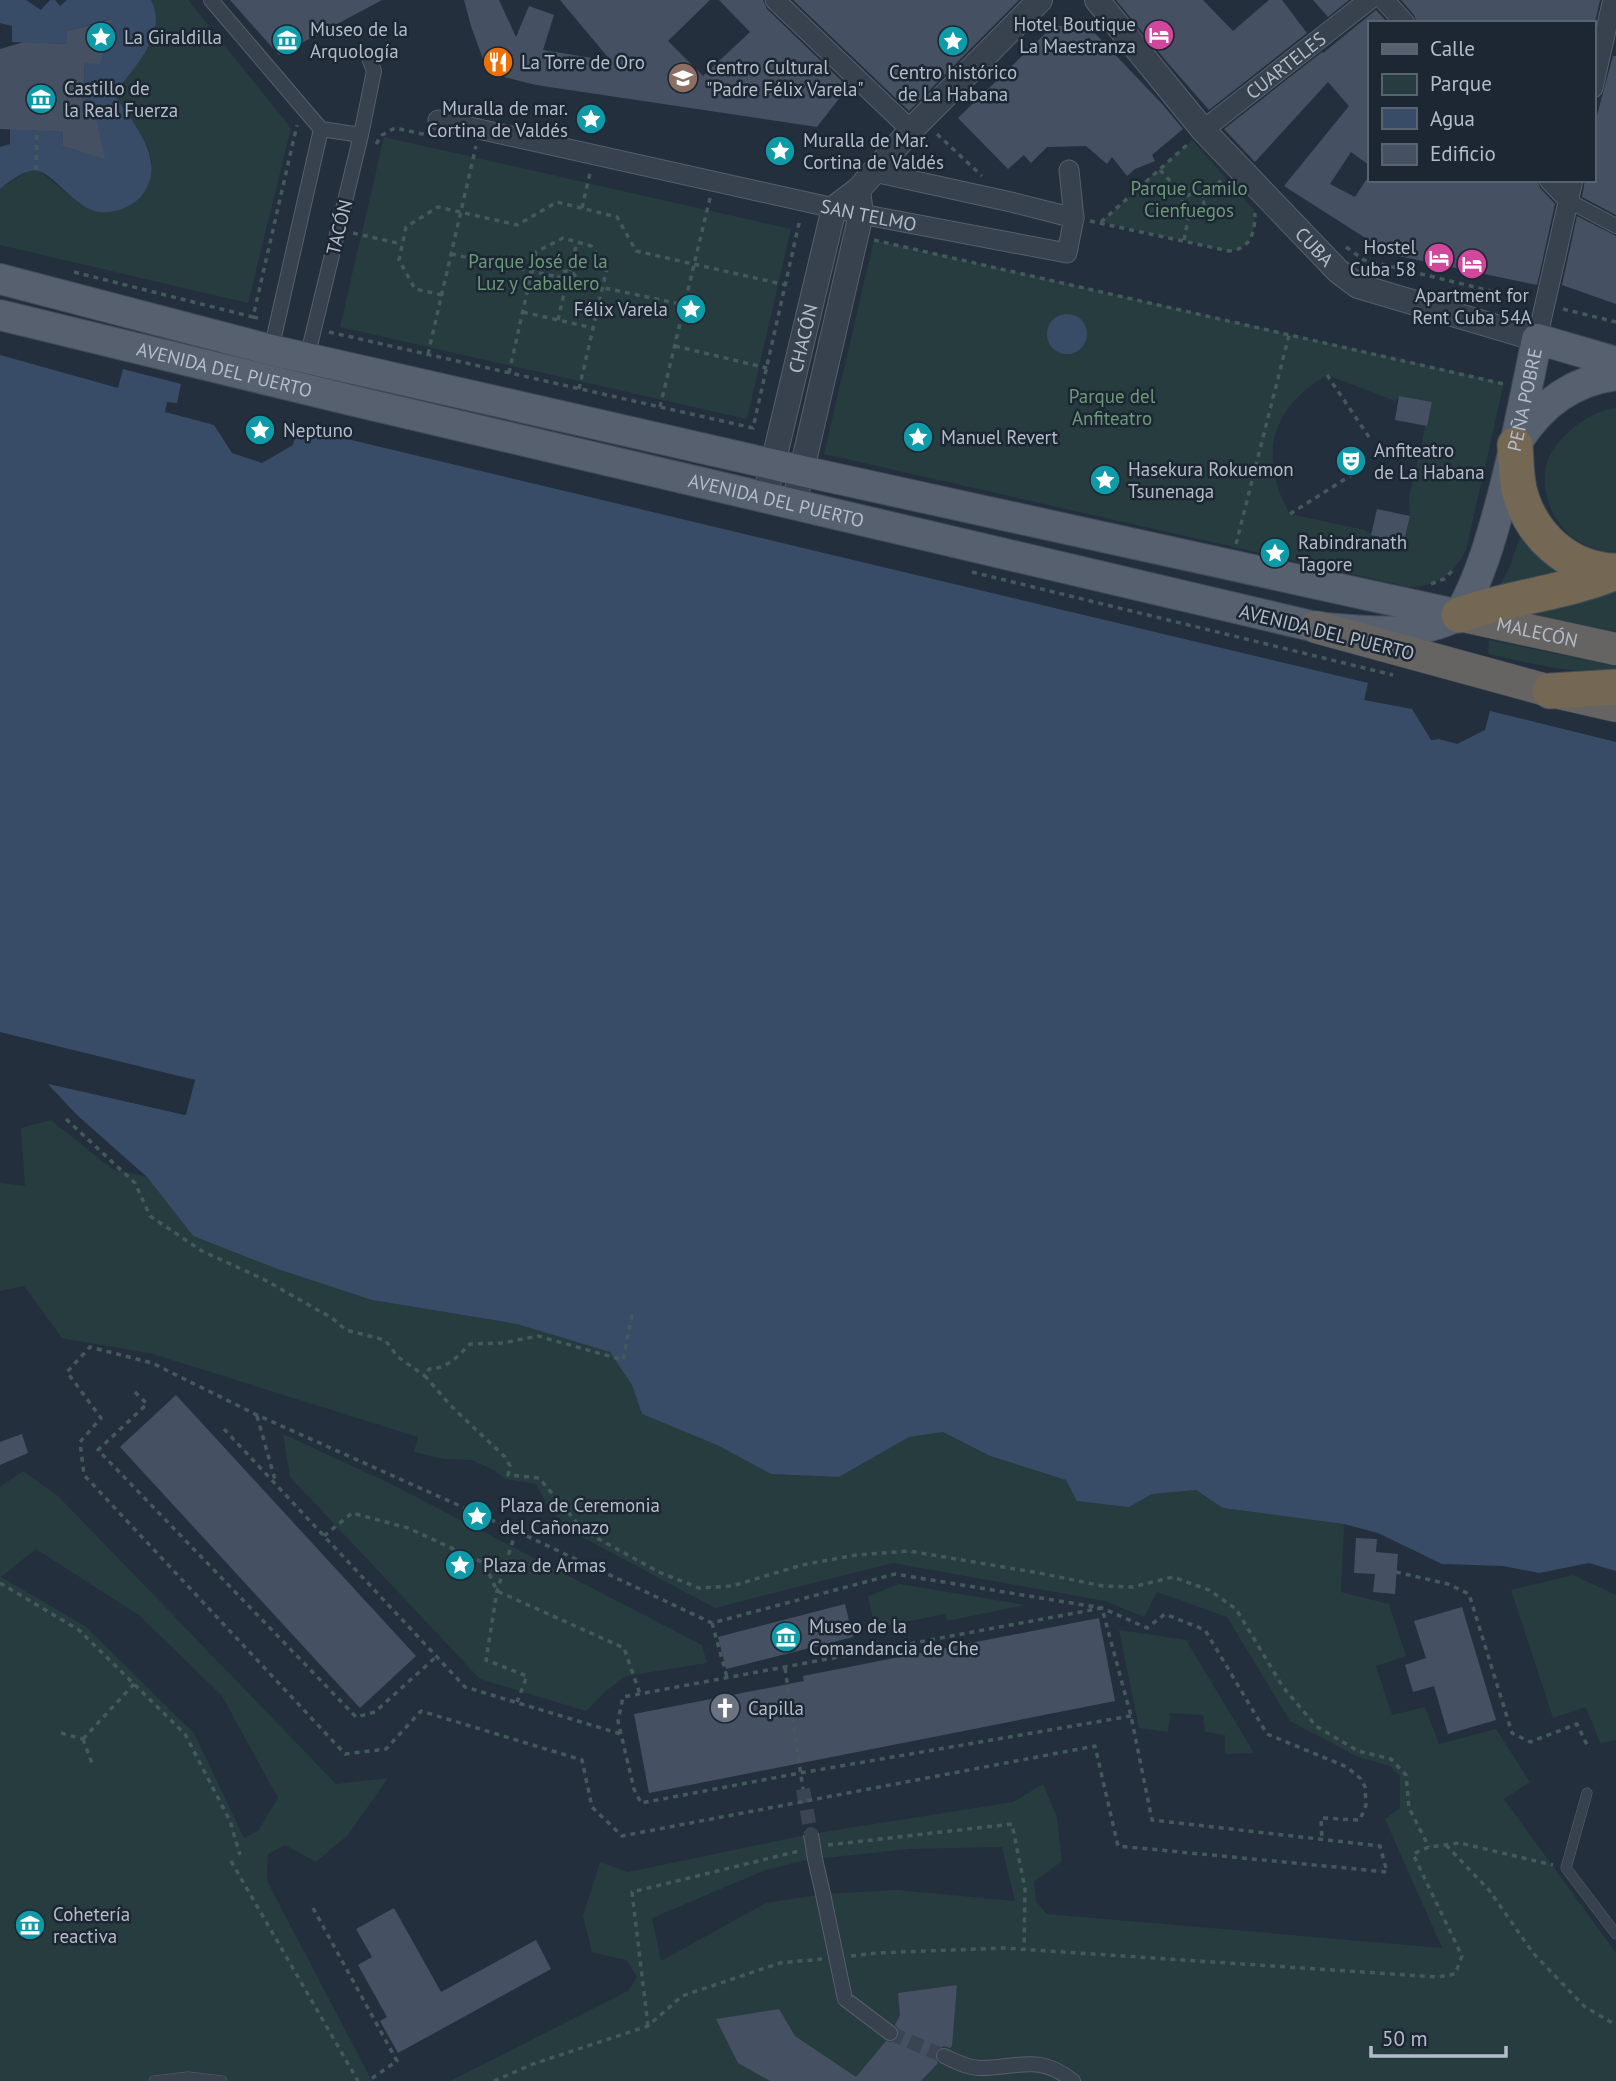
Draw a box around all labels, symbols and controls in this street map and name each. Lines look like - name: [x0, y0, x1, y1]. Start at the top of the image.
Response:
- place label: Hotel Boutique La Maestranza: [1013, 12, 1136, 58]
- place label: Museo de la Arquología: [310, 17, 408, 63]
- hotel icon: Hotel Boutique La Maestranza: [1142, 18, 1176, 52]
- place icon: La Giraldilla: [84, 20, 118, 54]
- legend: [1368, 21, 1595, 182]
- museum icon: Museo de la Arquología: [270, 23, 304, 57]
- place icon: Centro histórico de La Habana: [936, 24, 970, 58]
- place label: La Giraldilla: [124, 25, 222, 49]
- street label: CUARTELES: [1241, 26, 1331, 104]
- text: Calle: [1430, 35, 1475, 62]
- restaurant icon: La Torre de Oro: [481, 45, 515, 79]
- place label: La Torre de Oro: [521, 50, 645, 74]
- place label: Centro Cultural "Padre Félix Varela": [706, 55, 864, 101]
- place label: Centro histórico de La Habana: [889, 60, 1017, 106]
- school or university icon: Centro Cultural "Padre Félix Varela": [666, 61, 700, 95]
- text: Parque: [1430, 70, 1492, 97]
- place label: Castillo de la Real Fuerza: [64, 76, 178, 122]
- museum icon: Castillo de la Real Fuerza: [24, 82, 58, 116]
- place label: Muralla de mar. Cortina de Valdés: [427, 96, 568, 142]
- place icon: Muralla de mar. Cortina de Valdés: [574, 102, 608, 136]
- text: Agua: [1430, 105, 1475, 132]
- place label: Muralla de Mar. Cortina de Valdés: [803, 128, 944, 174]
- place icon: Muralla de Mar. Cortina de Valdés: [763, 134, 797, 168]
- text: Edificio: [1430, 140, 1496, 167]
- park label: Parque Camilo Cienfuegos: [1130, 176, 1248, 222]
- street label: SAN TELMO: [819, 193, 918, 236]
- street label: TACÓN: [321, 197, 357, 257]
- street label: CUBA: [1290, 222, 1339, 271]
- place label: Hostel Cuba 58: [1350, 235, 1416, 281]
- hotel icon: Hostel Cuba 58: [1422, 241, 1456, 275]
- hotel icon: Apartment for Rent Cuba 54A: [1455, 247, 1489, 281]
- park label: Parque José de la Luz y Caballero: [468, 249, 608, 295]
- place label: Apartment for Rent Cuba 54A: [1412, 283, 1532, 329]
- place icon: Félix Varela: [674, 292, 708, 326]
- place label: Félix Varela: [574, 297, 668, 321]
- street label: CHACÓN: [783, 301, 823, 375]
- street label: AVENIDA DEL PUERTO: [134, 337, 315, 402]
- street label: PEÑA POBRE: [1502, 346, 1547, 453]
- park label: Parque del Anfiteatro: [1069, 384, 1156, 430]
- place icon: Neptuno: [243, 413, 277, 447]
- place label: Neptuno: [283, 418, 353, 442]
- place icon: Manuel Revert: [901, 420, 935, 454]
- place label: Manuel Revert: [941, 425, 1059, 449]
- place label: Anfiteatro de La Habana: [1374, 438, 1485, 484]
- theatre icon: Anfiteatro de La Habana: [1334, 444, 1368, 478]
- place label: Hasekura Rokuemon Tsunenaga: [1128, 457, 1294, 503]
- place icon: Hasekura Rokuemon Tsunenaga: [1088, 463, 1122, 497]
- street label: AVENIDA DEL PUERTO: [686, 468, 866, 532]
- place label: Rabindranath Tagore: [1298, 530, 1407, 576]
- place icon: Rabindranath Tagore: [1258, 536, 1292, 570]
- street label: AVENIDA DEL PUERTO: [1237, 599, 1417, 665]
- street label: MALECÓN: [1494, 611, 1580, 652]
- place label: Plaza de Ceremonia del Cañonazo: [500, 1493, 660, 1539]
- place icon: Plaza de Ceremonia del Cañonazo: [460, 1499, 494, 1533]
- place icon: Plaza de Armas: [443, 1548, 477, 1582]
- place label: Plaza de Armas: [483, 1553, 606, 1577]
- place label: Museo de la Comandancia de Che: [809, 1614, 979, 1660]
- museum icon: Museo de la Comandancia de Che: [769, 1620, 803, 1654]
- church icon: Capilla: [708, 1691, 742, 1725]
- place label: Capilla: [748, 1696, 804, 1720]
- place label: Cohetería reactiva: [53, 1902, 130, 1948]
- museum icon: Cohetería reactiva: [13, 1908, 47, 1942]
- scale bar: [1371, 2014, 1506, 2058]
- text: 50 m: [1382, 2025, 1428, 2052]

